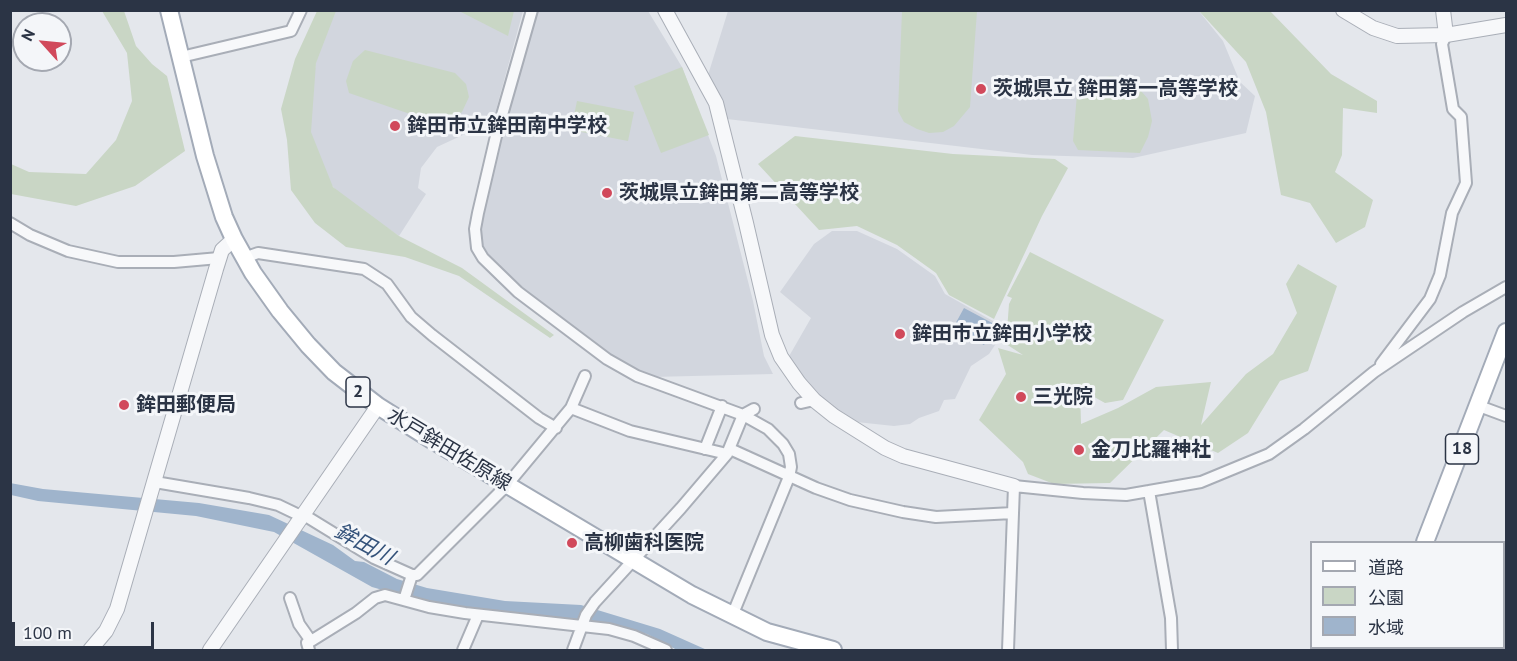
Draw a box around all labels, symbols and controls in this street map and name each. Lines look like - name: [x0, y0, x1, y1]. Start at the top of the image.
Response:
- north arrow: [12, 12, 72, 72]
- text: N: [16, 26, 39, 44]
- place label: 茨城県立 鉾田第一高等学校: [993, 77, 1238, 101]
- marker: 茨城県立 鉾田第一高等学校: [974, 82, 988, 96]
- place label: 鉾田市立鉾田南中学校: [407, 114, 607, 138]
- marker: 鉾田市立鉾田南中学校: [388, 119, 402, 133]
- place label: 茨城県立鉾田第二高等学校: [619, 181, 859, 205]
- marker: 茨城県立鉾田第二高等学校: [600, 186, 614, 200]
- place label: 鉾田市立鉾田小学校: [912, 322, 1092, 346]
- marker: 鉾田市立鉾田小学校: [893, 327, 907, 341]
- road number: 2: [346, 377, 370, 407]
- place label: 三光院: [1033, 385, 1093, 409]
- marker: 三光院: [1014, 390, 1028, 404]
- place label: 鉾田郵便局: [136, 393, 236, 417]
- marker: 鉾田郵便局: [117, 398, 131, 412]
- street label: 水戸鉾田佐原線: [383, 404, 515, 496]
- road number: 18: [1446, 434, 1478, 464]
- place label: 金刀比羅神社: [1091, 438, 1211, 462]
- marker: 金刀比羅神社: [1072, 443, 1086, 457]
- water label: 鉾田川: [330, 519, 398, 571]
- place label: 高柳歯科医院: [584, 531, 704, 555]
- marker: 高柳歯科医院: [565, 536, 579, 550]
- legend: [1310, 541, 1505, 649]
- text: 道路: [1368, 556, 1404, 579]
- text: 公園: [1368, 586, 1404, 609]
- scale bar: [15, 610, 158, 648]
- text: 水域: [1368, 616, 1404, 639]
- text: 100 m: [23, 621, 72, 644]

